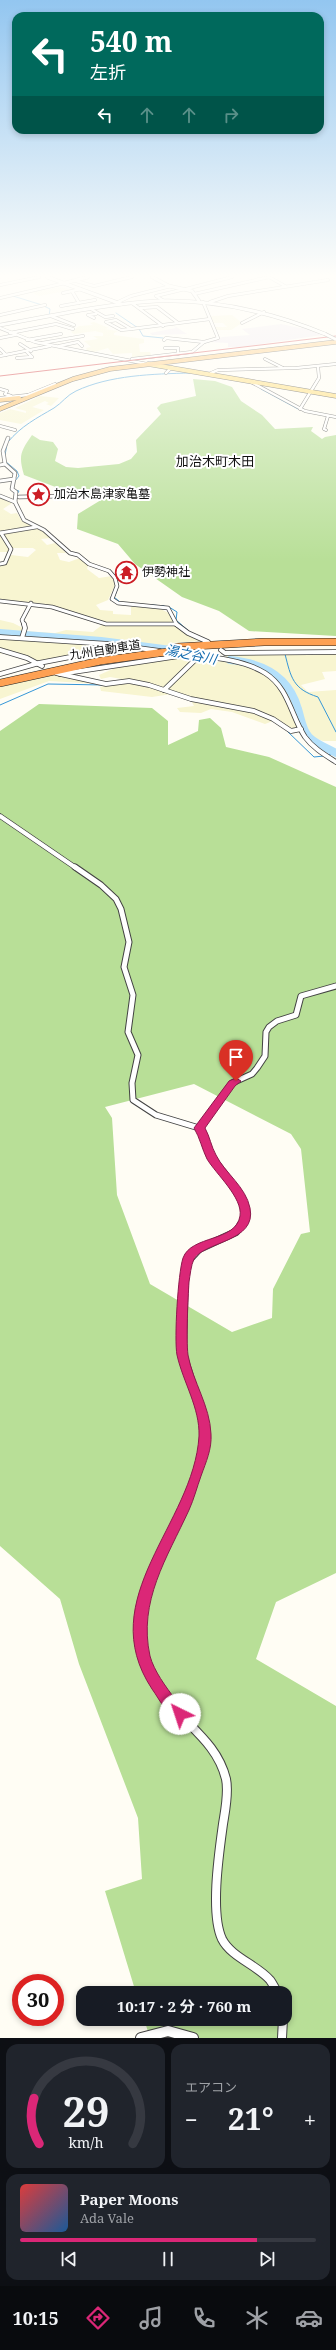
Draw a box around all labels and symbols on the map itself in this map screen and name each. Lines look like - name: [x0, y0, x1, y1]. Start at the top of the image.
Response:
- district label: 加治木町木田: [176, 452, 254, 470]
- place icon: 加治木島津家亀墓: [26, 481, 52, 507]
- place label: 加治木島津家亀墓: [54, 485, 150, 502]
- temple icon: 伊勢神社: [114, 559, 140, 585]
- place label: 伊勢神社: [142, 563, 190, 580]
- street label: 九州自動車道: [68, 635, 142, 664]
- water label: 湯之谷川: [164, 640, 220, 668]
- pin: [219, 1040, 253, 1081]
- position arrow: [159, 1693, 201, 1735]
- speed limit sign: 30: [12, 1974, 64, 2026]

